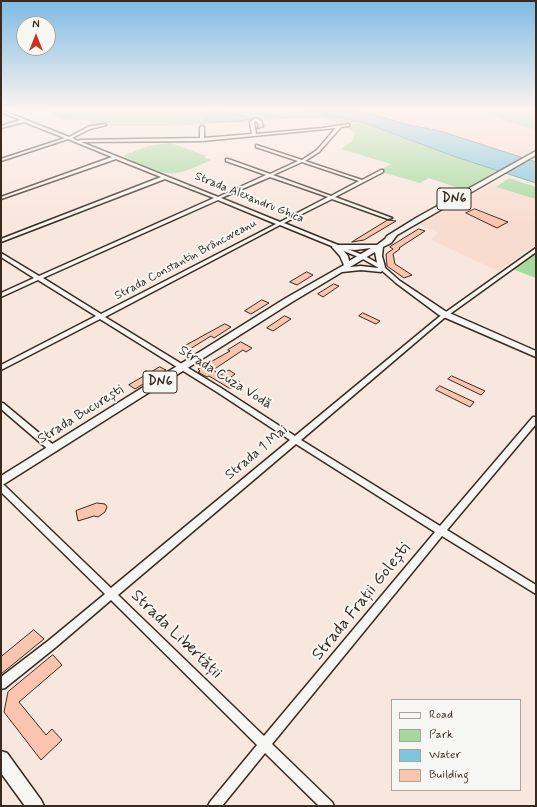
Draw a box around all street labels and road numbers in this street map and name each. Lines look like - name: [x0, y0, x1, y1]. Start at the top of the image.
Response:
- street label: Strada Alexandru Ghica: [192, 169, 306, 227]
- road number: DN6: [437, 188, 471, 210]
- street label: Strada Constantin Brâncoveanu: [113, 216, 259, 304]
- street label: Strada Cuza Vodă: [175, 343, 275, 413]
- road number: DN6: [143, 371, 177, 393]
- street label: Strada București: [35, 382, 127, 448]
- street label: Strada 1 Mai: [222, 422, 292, 484]
- street label: Strada Frații Golești: [308, 539, 416, 665]
- street label: Strada Libertății: [126, 586, 226, 684]

